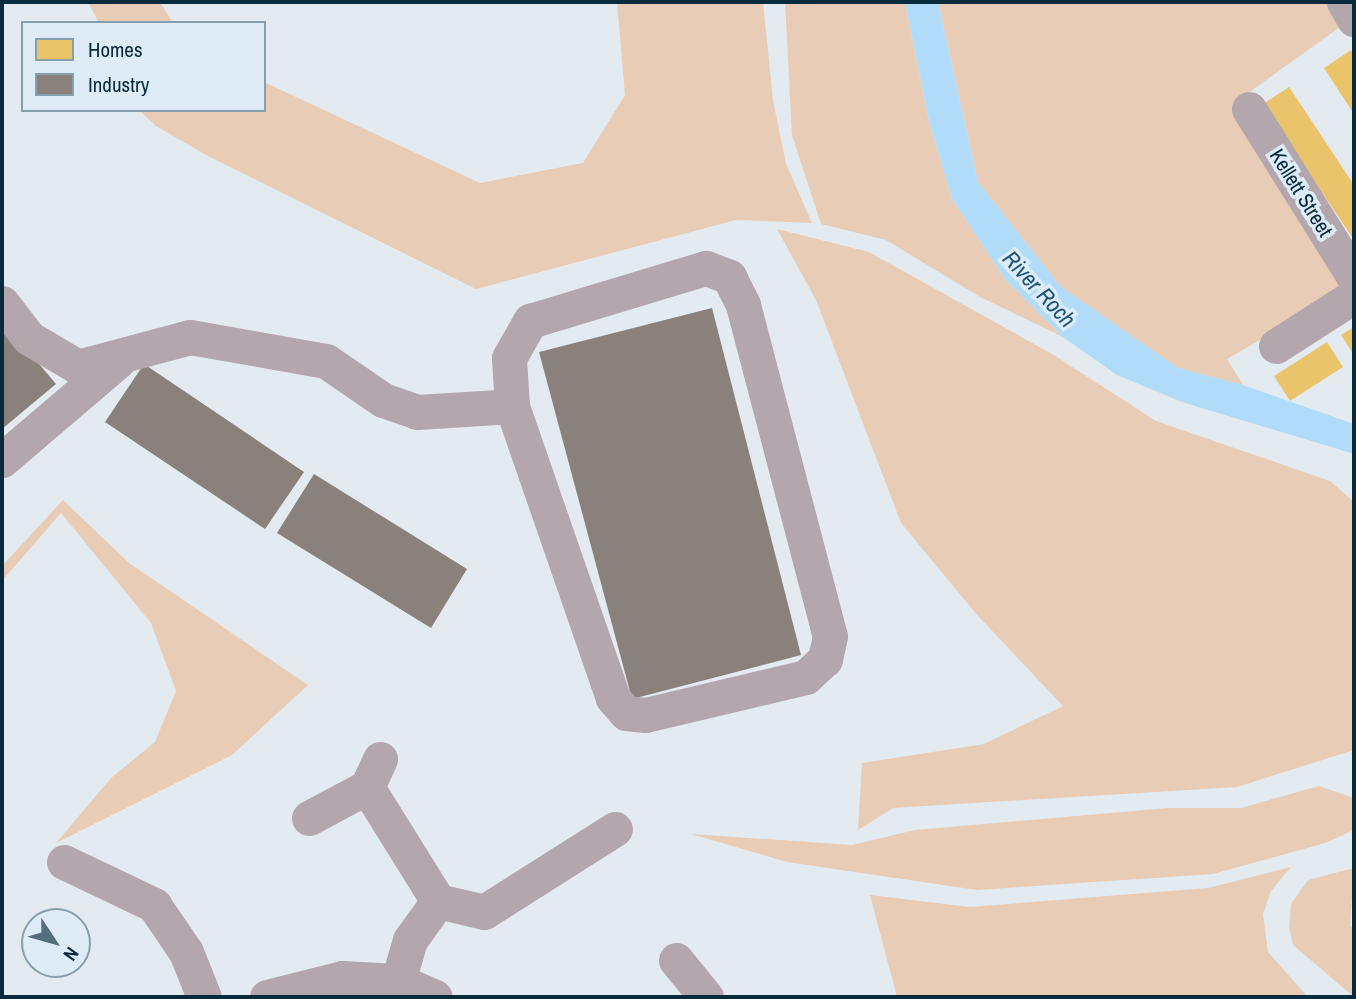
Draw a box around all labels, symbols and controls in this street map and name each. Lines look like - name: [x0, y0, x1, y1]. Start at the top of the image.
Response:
- legend: [21, 21, 266, 112]
- text: Homes: [88, 35, 143, 64]
- text: Industry: [88, 70, 149, 99]
- street label: Kellett Street: [1264, 145, 1338, 241]
- water label: River Roch: [997, 245, 1081, 333]
- north arrow: [21, 908, 91, 978]
- text: N: [58, 942, 85, 966]

